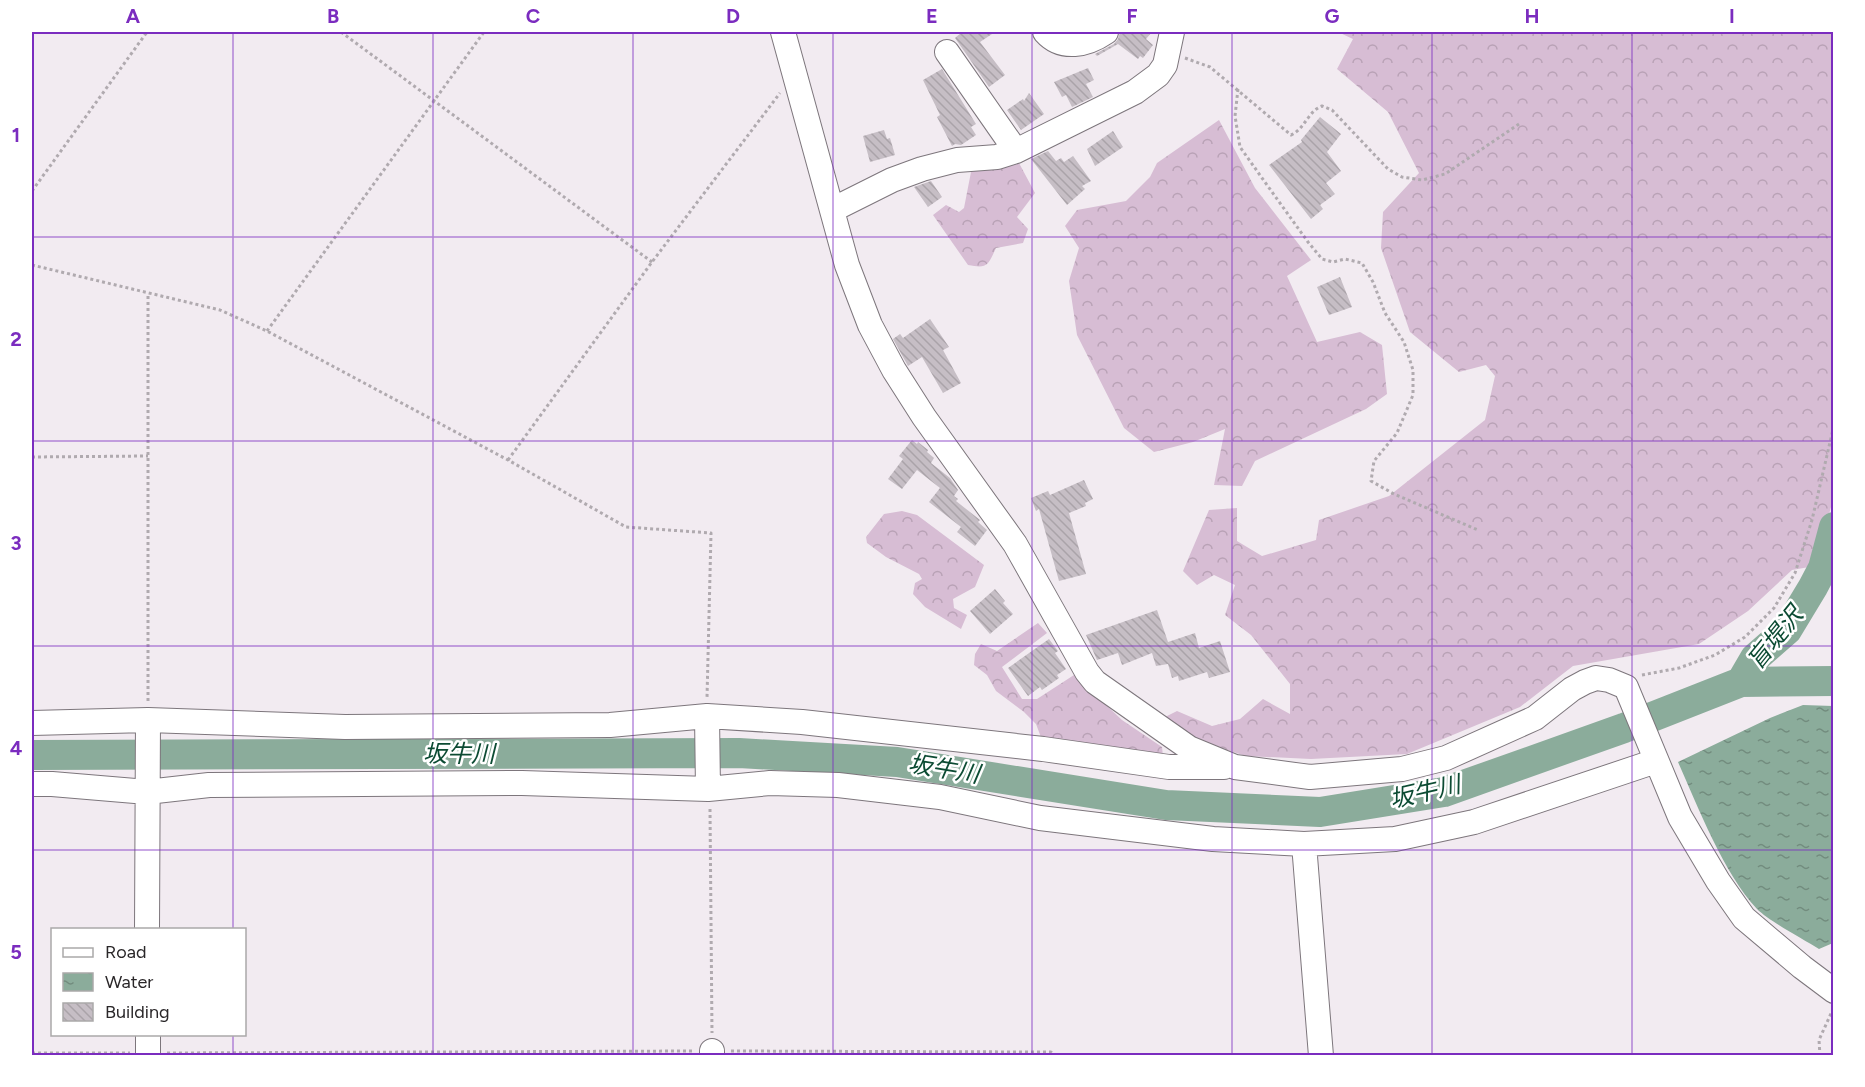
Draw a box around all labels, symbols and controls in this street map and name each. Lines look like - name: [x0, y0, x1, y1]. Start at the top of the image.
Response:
- text: A: [126, 4, 141, 28]
- text: B: [327, 4, 339, 28]
- text: C: [526, 4, 540, 28]
- text: D: [726, 4, 740, 28]
- text: E: [926, 4, 938, 28]
- text: F: [1126, 4, 1138, 28]
- text: G: [1325, 4, 1340, 28]
- text: H: [1525, 4, 1540, 28]
- text: I: [1729, 4, 1735, 28]
- text: 1: [12, 123, 20, 147]
- text: 2: [10, 327, 22, 351]
- text: 3: [10, 531, 22, 555]
- water label: 盲堤沢: [1741, 598, 1810, 675]
- text: 4: [10, 736, 23, 760]
- water label: 坂牛川: [423, 739, 498, 768]
- water label: 坂牛川: [906, 749, 985, 789]
- water label: 坂牛川: [1387, 769, 1466, 814]
- legend: [51, 928, 246, 1036]
- text: 5: [10, 940, 22, 964]
- text: Road: [105, 941, 146, 963]
- text: Water: [105, 971, 153, 993]
- text: Building: [105, 1001, 170, 1023]

